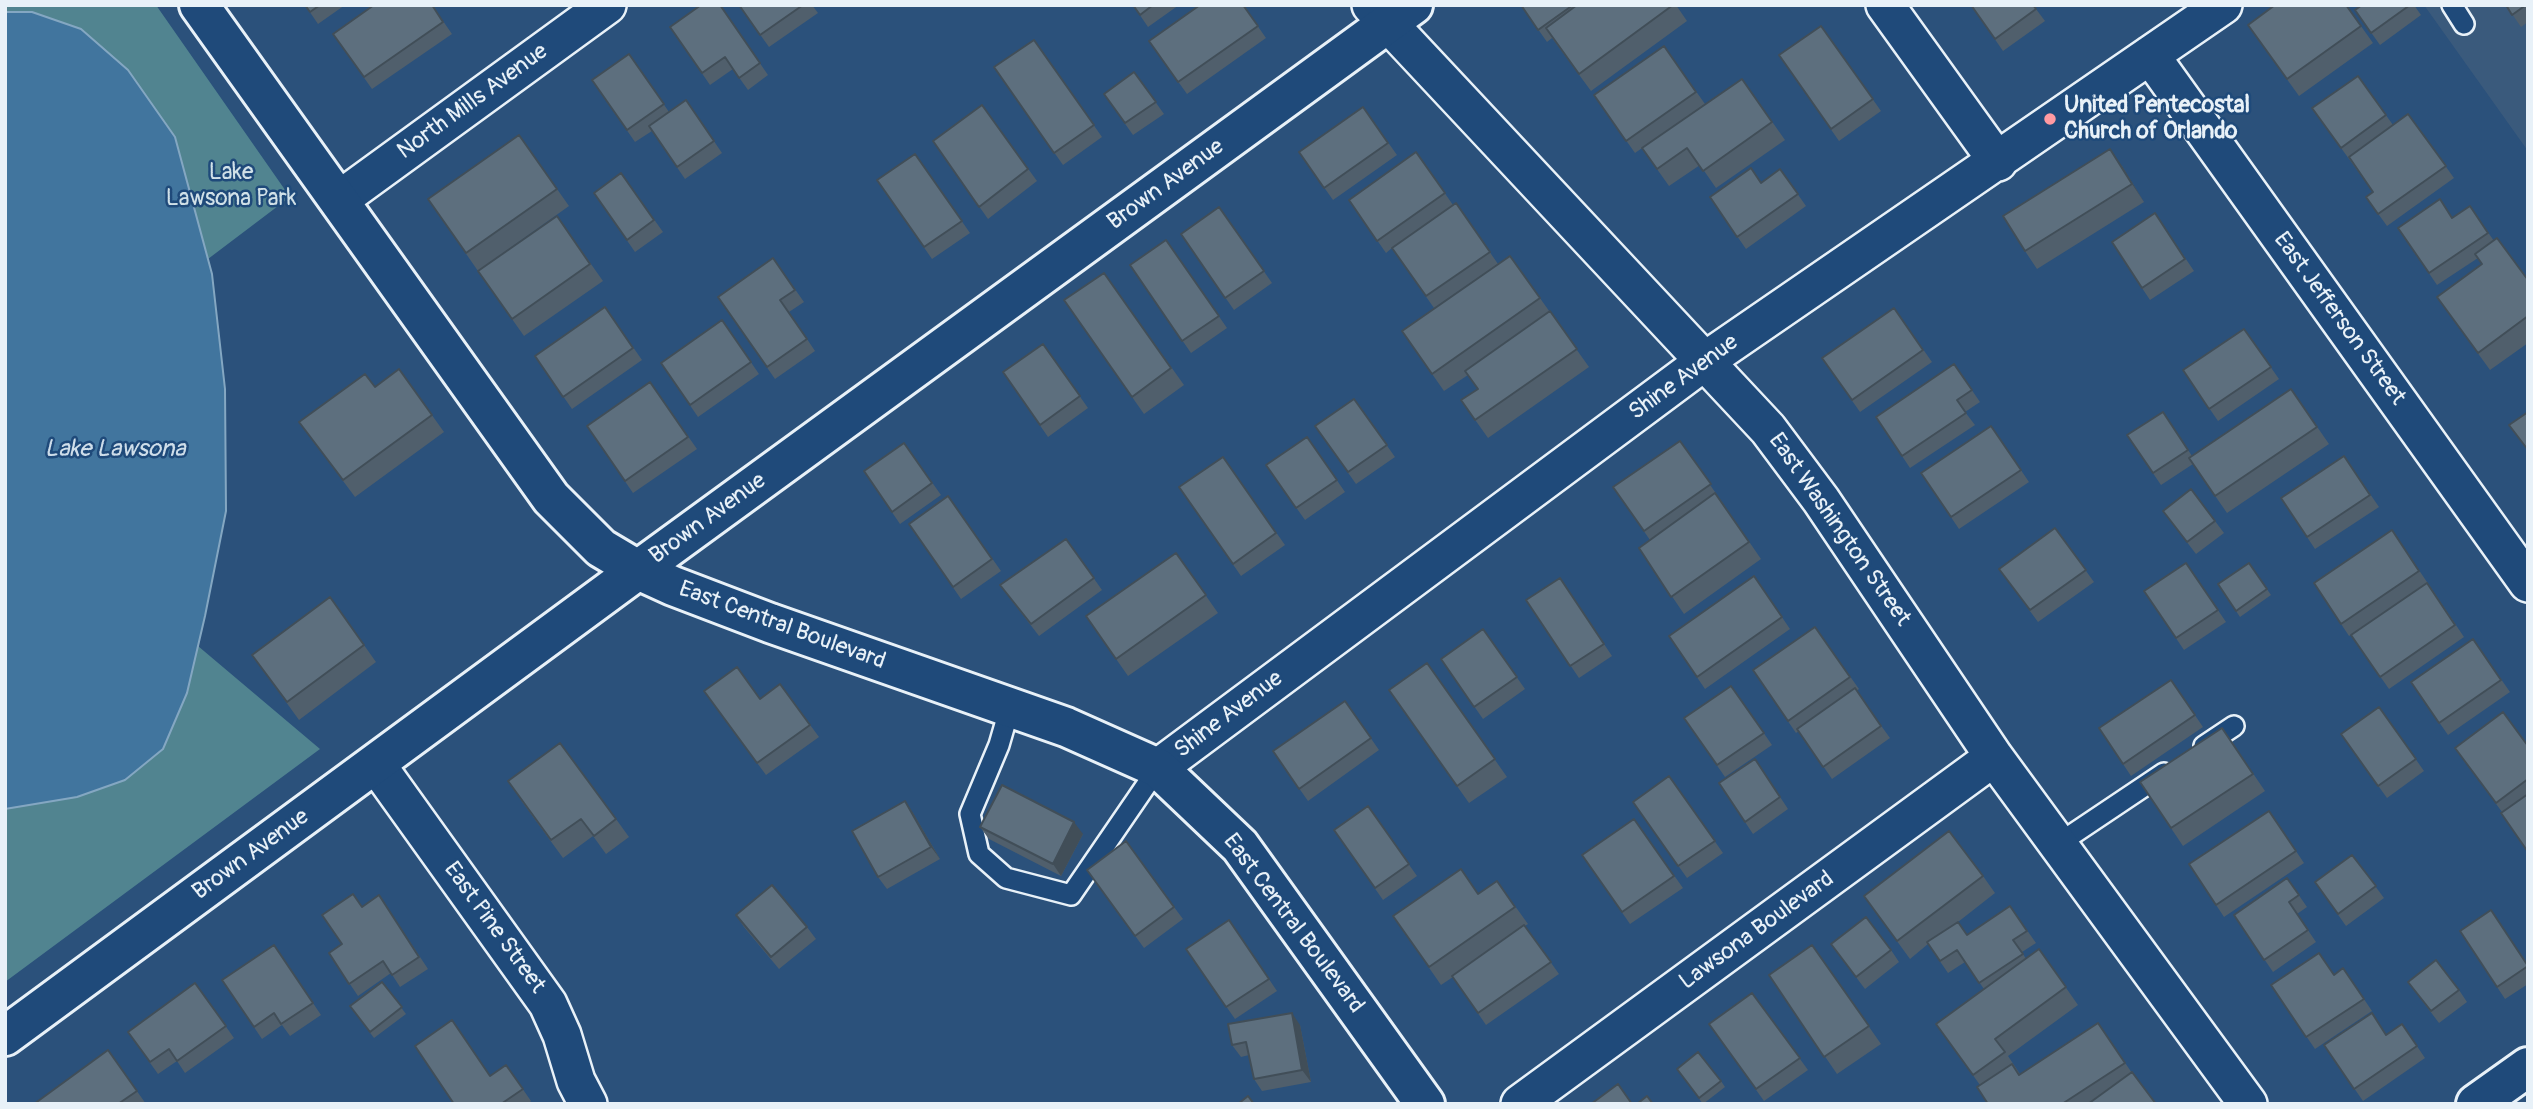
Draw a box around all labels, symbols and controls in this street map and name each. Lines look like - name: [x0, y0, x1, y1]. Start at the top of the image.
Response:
- street label: North Mills Avenue: [393, 38, 553, 166]
- place label: United Pentecostal Church of Orlando: [2064, 92, 2250, 146]
- marker: United Pentecostal Church of Orlando: [2042, 111, 2058, 127]
- street label: Brown Avenue: [1102, 134, 1230, 236]
- park label: Lake Lawsona Park: [166, 159, 296, 213]
- street label: East Jefferson Street: [2267, 227, 2411, 411]
- street label: Shine Avenue: [1624, 329, 1744, 427]
- street label: East Washington Street: [1762, 428, 1916, 632]
- water label: Lake Lawsona: [45, 436, 185, 464]
- street label: Brown Avenue: [644, 468, 772, 570]
- street label: East Central Boulevard: [675, 576, 889, 676]
- street label: Shine Avenue: [1169, 665, 1289, 765]
- street label: Brown Avenue: [187, 804, 315, 906]
- street label: East Central Boulevard: [1217, 829, 1369, 1019]
- street label: East Pine Street: [437, 857, 551, 999]
- street label: Lawsona Boulevard: [1674, 866, 1840, 996]

